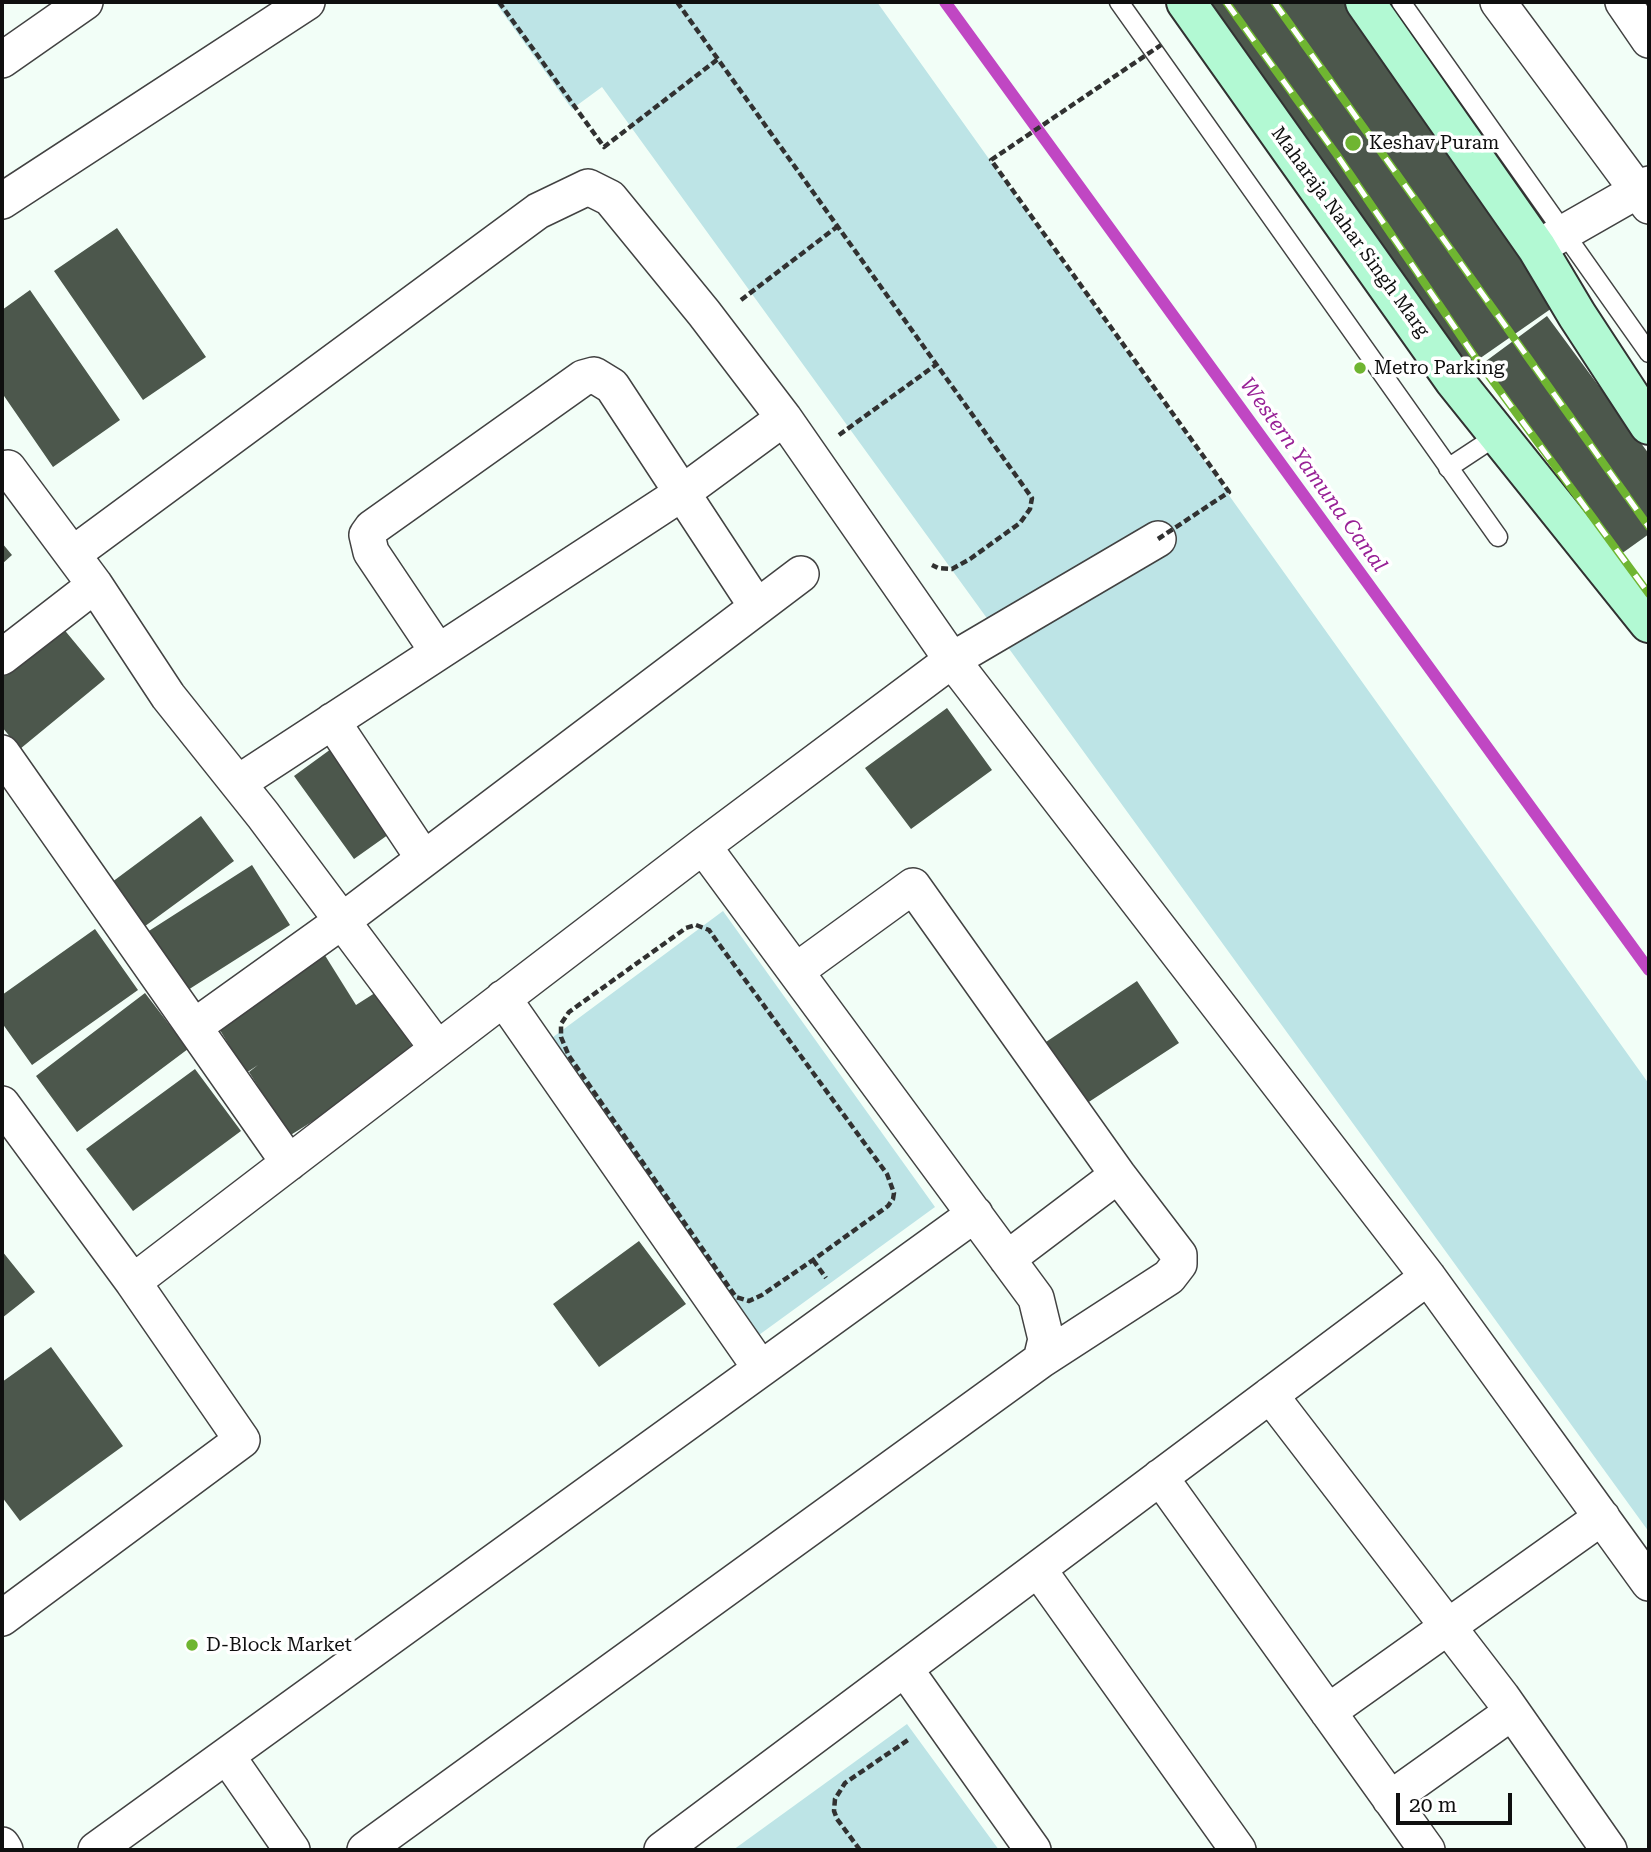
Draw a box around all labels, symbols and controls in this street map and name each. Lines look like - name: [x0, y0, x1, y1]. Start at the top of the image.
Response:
- street label: Maharaja Nahar Singh Marg: [1266, 122, 1434, 342]
- place label: Keshav Puram: [1369, 132, 1499, 154]
- marker: Keshav Puram: [1343, 133, 1363, 153]
- place label: Metro Parking: [1374, 357, 1504, 379]
- marker: Metro Parking: [1352, 360, 1368, 376]
- water label: Western Yamuna Canal: [1234, 373, 1392, 577]
- place label: D-Block Market: [206, 1634, 352, 1656]
- marker: D-Block Market: [184, 1637, 200, 1653]
- scale bar: [1399, 1778, 1514, 1822]
- text: 20 m: [1409, 1793, 1457, 1817]

